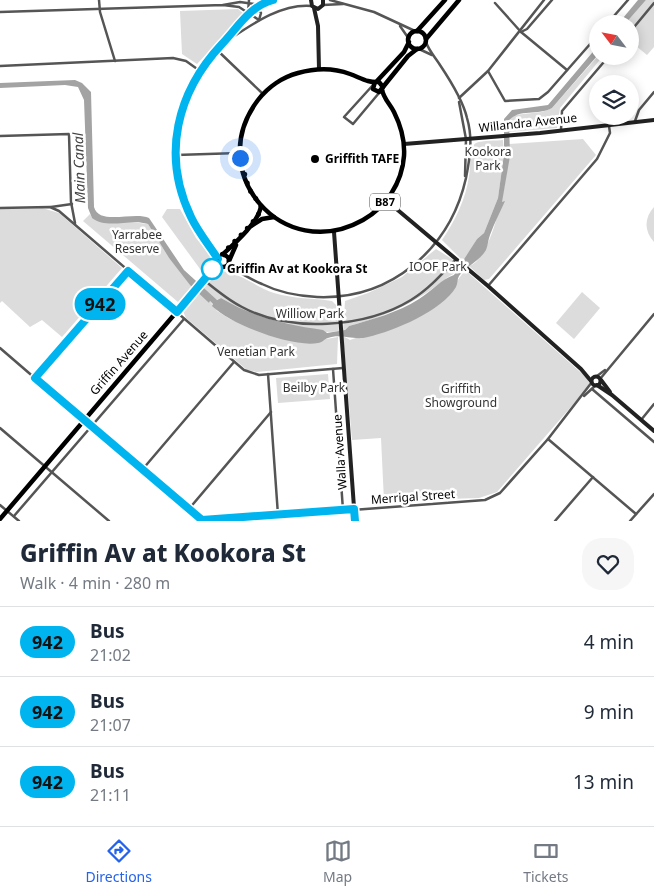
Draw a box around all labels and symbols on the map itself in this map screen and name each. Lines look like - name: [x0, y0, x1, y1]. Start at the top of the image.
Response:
- north arrow: [589, 15, 639, 65]
- street label: Willandra Avenue: [478, 109, 578, 136]
- water label: Main Canal: [68, 132, 89, 204]
- park label: Kookora Park: [464, 143, 512, 174]
- your location: [228, 146, 253, 171]
- place label: Griffith TAFE: [325, 150, 400, 167]
- marker: Griffith TAFE: [309, 153, 321, 165]
- road number: B87: [370, 193, 400, 210]
- park label: Yarrabee Reserve: [112, 226, 162, 257]
- marker: Griffin Av at Kookora St: [201, 258, 223, 280]
- park label: IOOF Park: [409, 258, 467, 275]
- place label: Griffin Av at Kookora St: [227, 260, 367, 277]
- line badge: 942: [71, 288, 129, 320]
- park label: Williow Park: [276, 305, 345, 322]
- street label: Griffin Avenue: [86, 326, 152, 399]
- park label: Venetian Park: [217, 343, 296, 360]
- park label: Beilby Park: [283, 379, 346, 396]
- park label: Griffith Showground: [425, 380, 497, 411]
- street label: Walla Avenue: [328, 413, 351, 490]
- street label: Merrigal Street: [370, 485, 456, 508]

